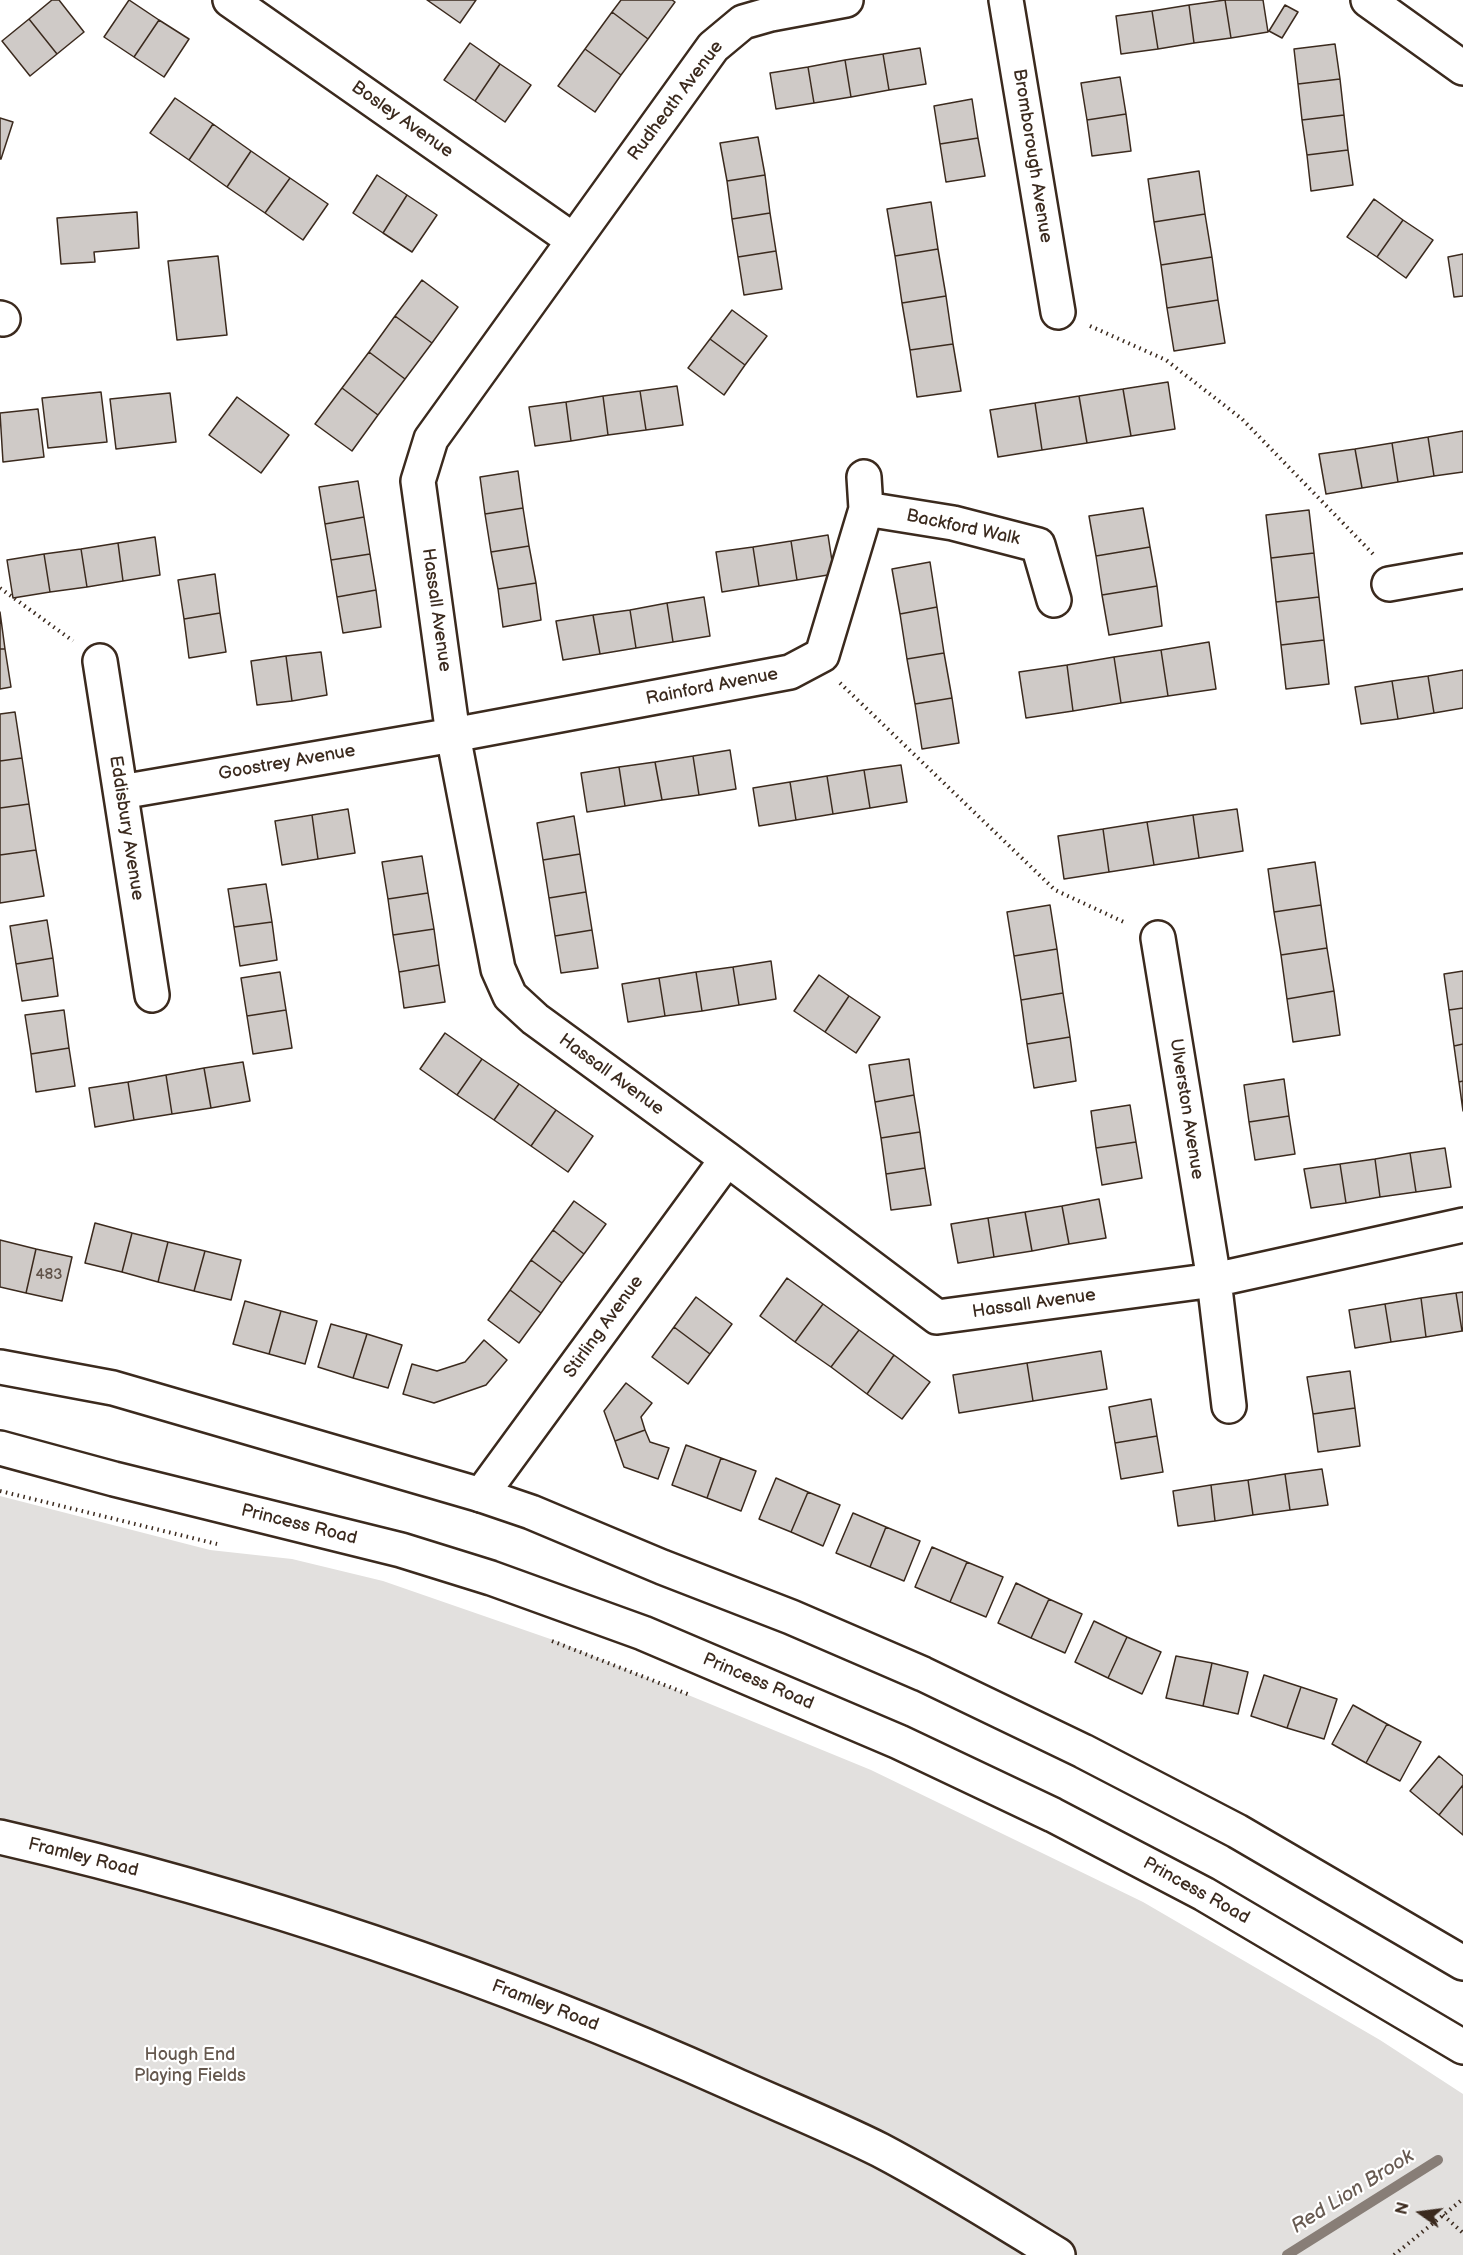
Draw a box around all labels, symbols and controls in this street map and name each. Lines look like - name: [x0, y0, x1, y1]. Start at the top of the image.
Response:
- street label: Rudheath Avenue: [624, 37, 728, 165]
- street label: Bromborough Avenue: [1008, 67, 1056, 245]
- street label: Bosley Avenue: [347, 77, 457, 163]
- street label: Backford Walk: [904, 505, 1022, 551]
- street label: Hassall Avenue: [417, 547, 455, 673]
- street label: Rainford Avenue: [644, 664, 780, 710]
- street label: Goostrey Avenue: [217, 740, 357, 786]
- street label: Eddisbury Avenue: [104, 754, 148, 902]
- street label: Hassall Avenue: [554, 1030, 668, 1120]
- street label: Ulverston Avenue: [1164, 1037, 1208, 1181]
- house number: 483: [35, 1266, 63, 1284]
- street label: Stirling Avenue: [560, 1272, 648, 1382]
- street label: Hassall Avenue: [971, 1285, 1097, 1323]
- street label: Princess Road: [239, 1500, 359, 1550]
- street label: Princess Road: [699, 1649, 817, 1715]
- street label: Framley Road: [26, 1834, 140, 1882]
- street label: Princess Road: [1139, 1853, 1253, 1929]
- street label: Framley Road: [488, 1976, 602, 2036]
- park label: Hough End Playing Fields: [134, 2044, 246, 2086]
- water label: Red Lion Brook: [1287, 2145, 1419, 2239]
- north arrow: [1391, 2183, 1451, 2243]
- text: N: [1392, 2200, 1414, 2217]

